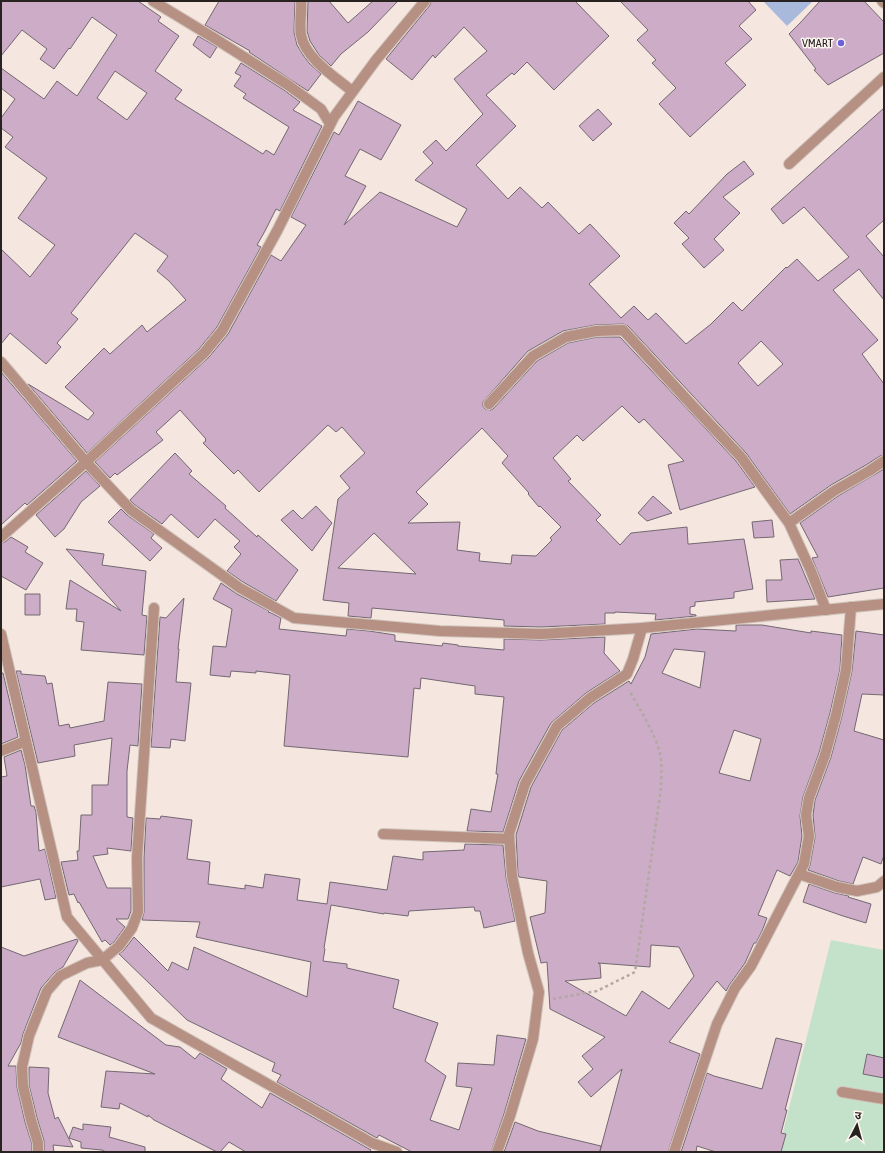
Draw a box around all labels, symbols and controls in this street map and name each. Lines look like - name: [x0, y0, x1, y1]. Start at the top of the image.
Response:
- place label: VMART: [802, 36, 834, 50]
- marker: VMART: [836, 38, 846, 48]
- north arrow: [837, 1105, 877, 1145]
- text: उ: [854, 1109, 862, 1121]

